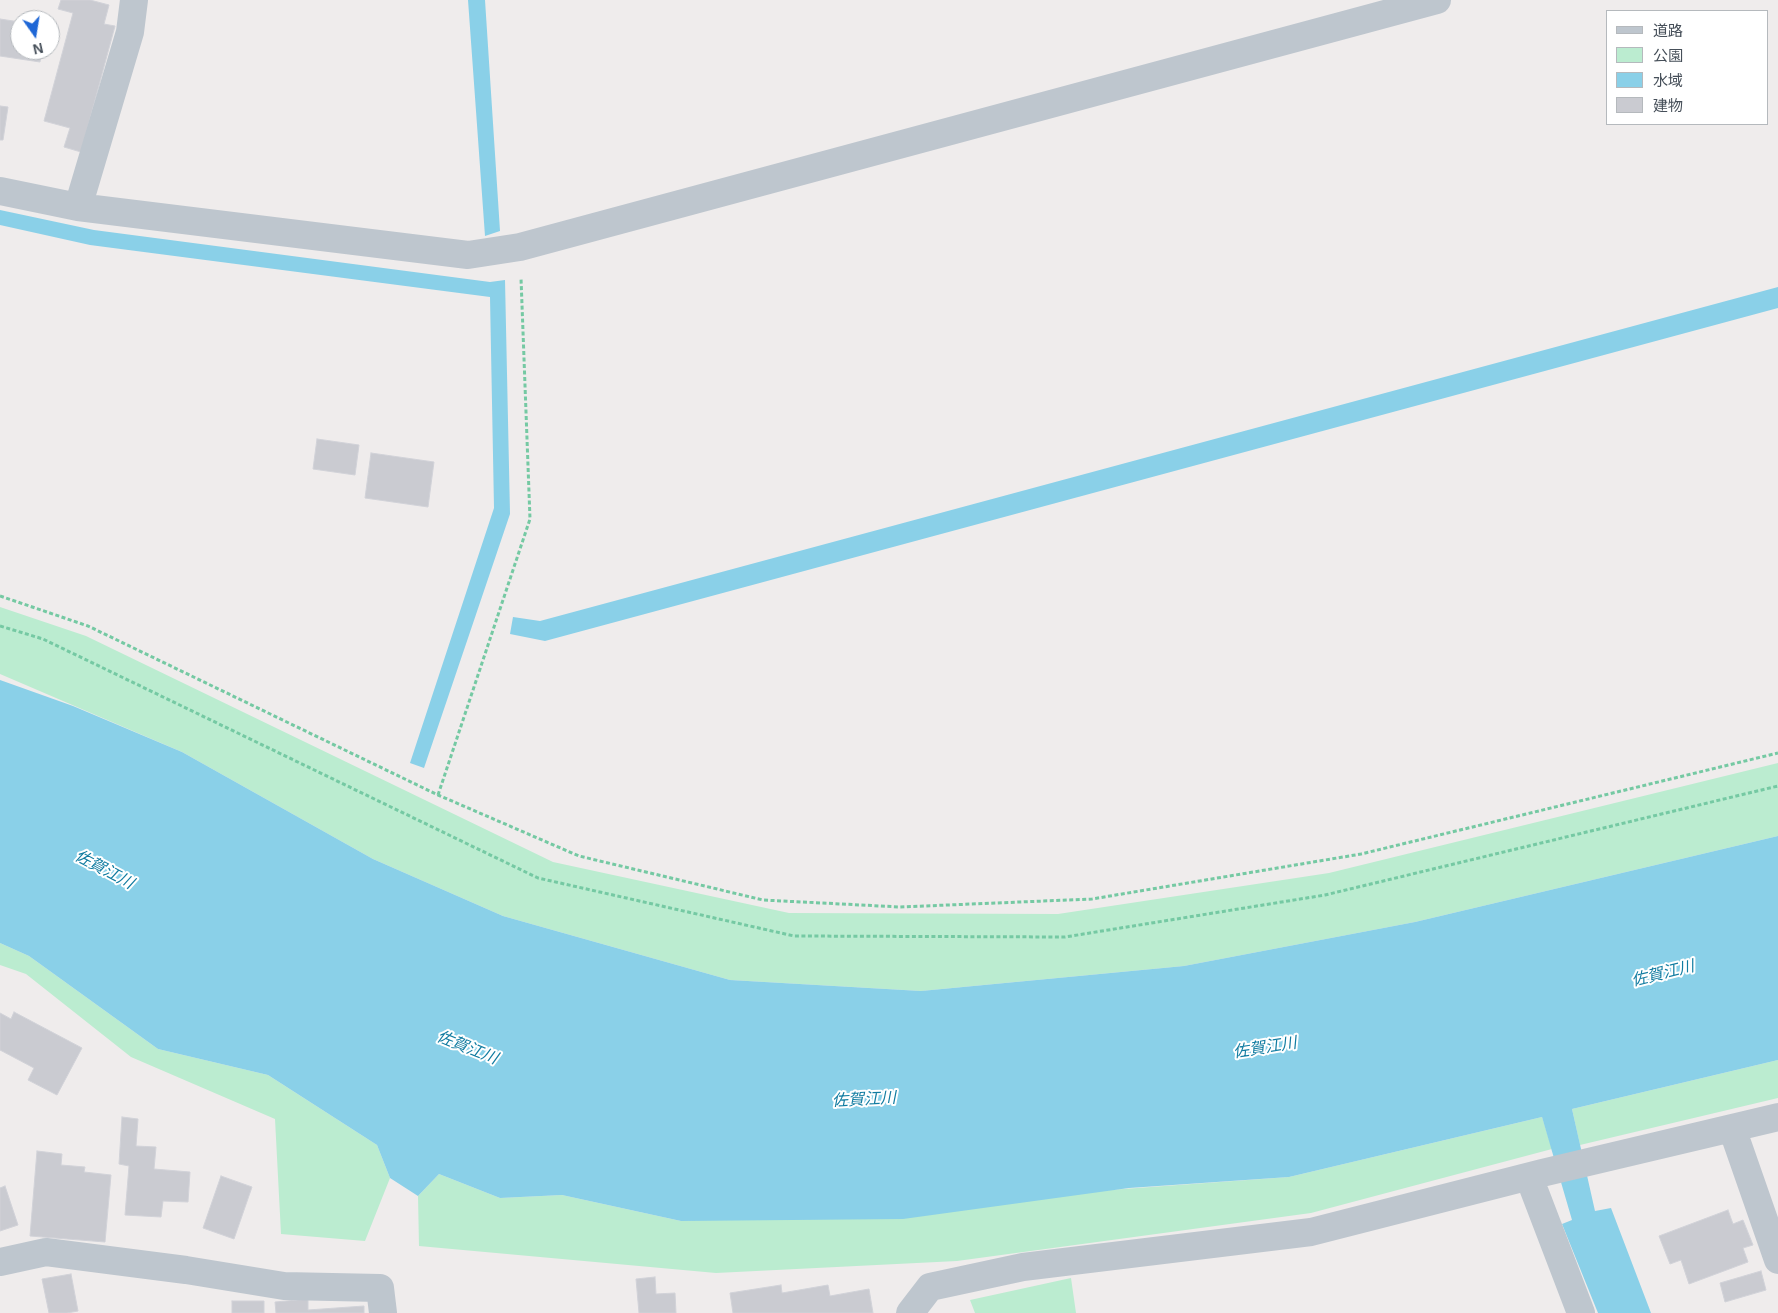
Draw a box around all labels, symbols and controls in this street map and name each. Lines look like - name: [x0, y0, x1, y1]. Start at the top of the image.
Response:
- north arrow: [10, 10, 60, 60]
- legend: [1606, 10, 1768, 125]
- text: 道路: [1653, 22, 1683, 39]
- text: N: [31, 40, 45, 58]
- text: 公園: [1653, 47, 1683, 64]
- text: 水域: [1653, 72, 1683, 89]
- text: 建物: [1653, 97, 1683, 114]
- water label: 佐賀江川: [71, 847, 137, 893]
- water label: 佐賀江川: [1630, 957, 1696, 991]
- water label: 佐賀江川: [434, 1027, 500, 1069]
- water label: 佐賀江川: [1232, 1034, 1298, 1062]
- water label: 佐賀江川: [832, 1089, 896, 1111]

